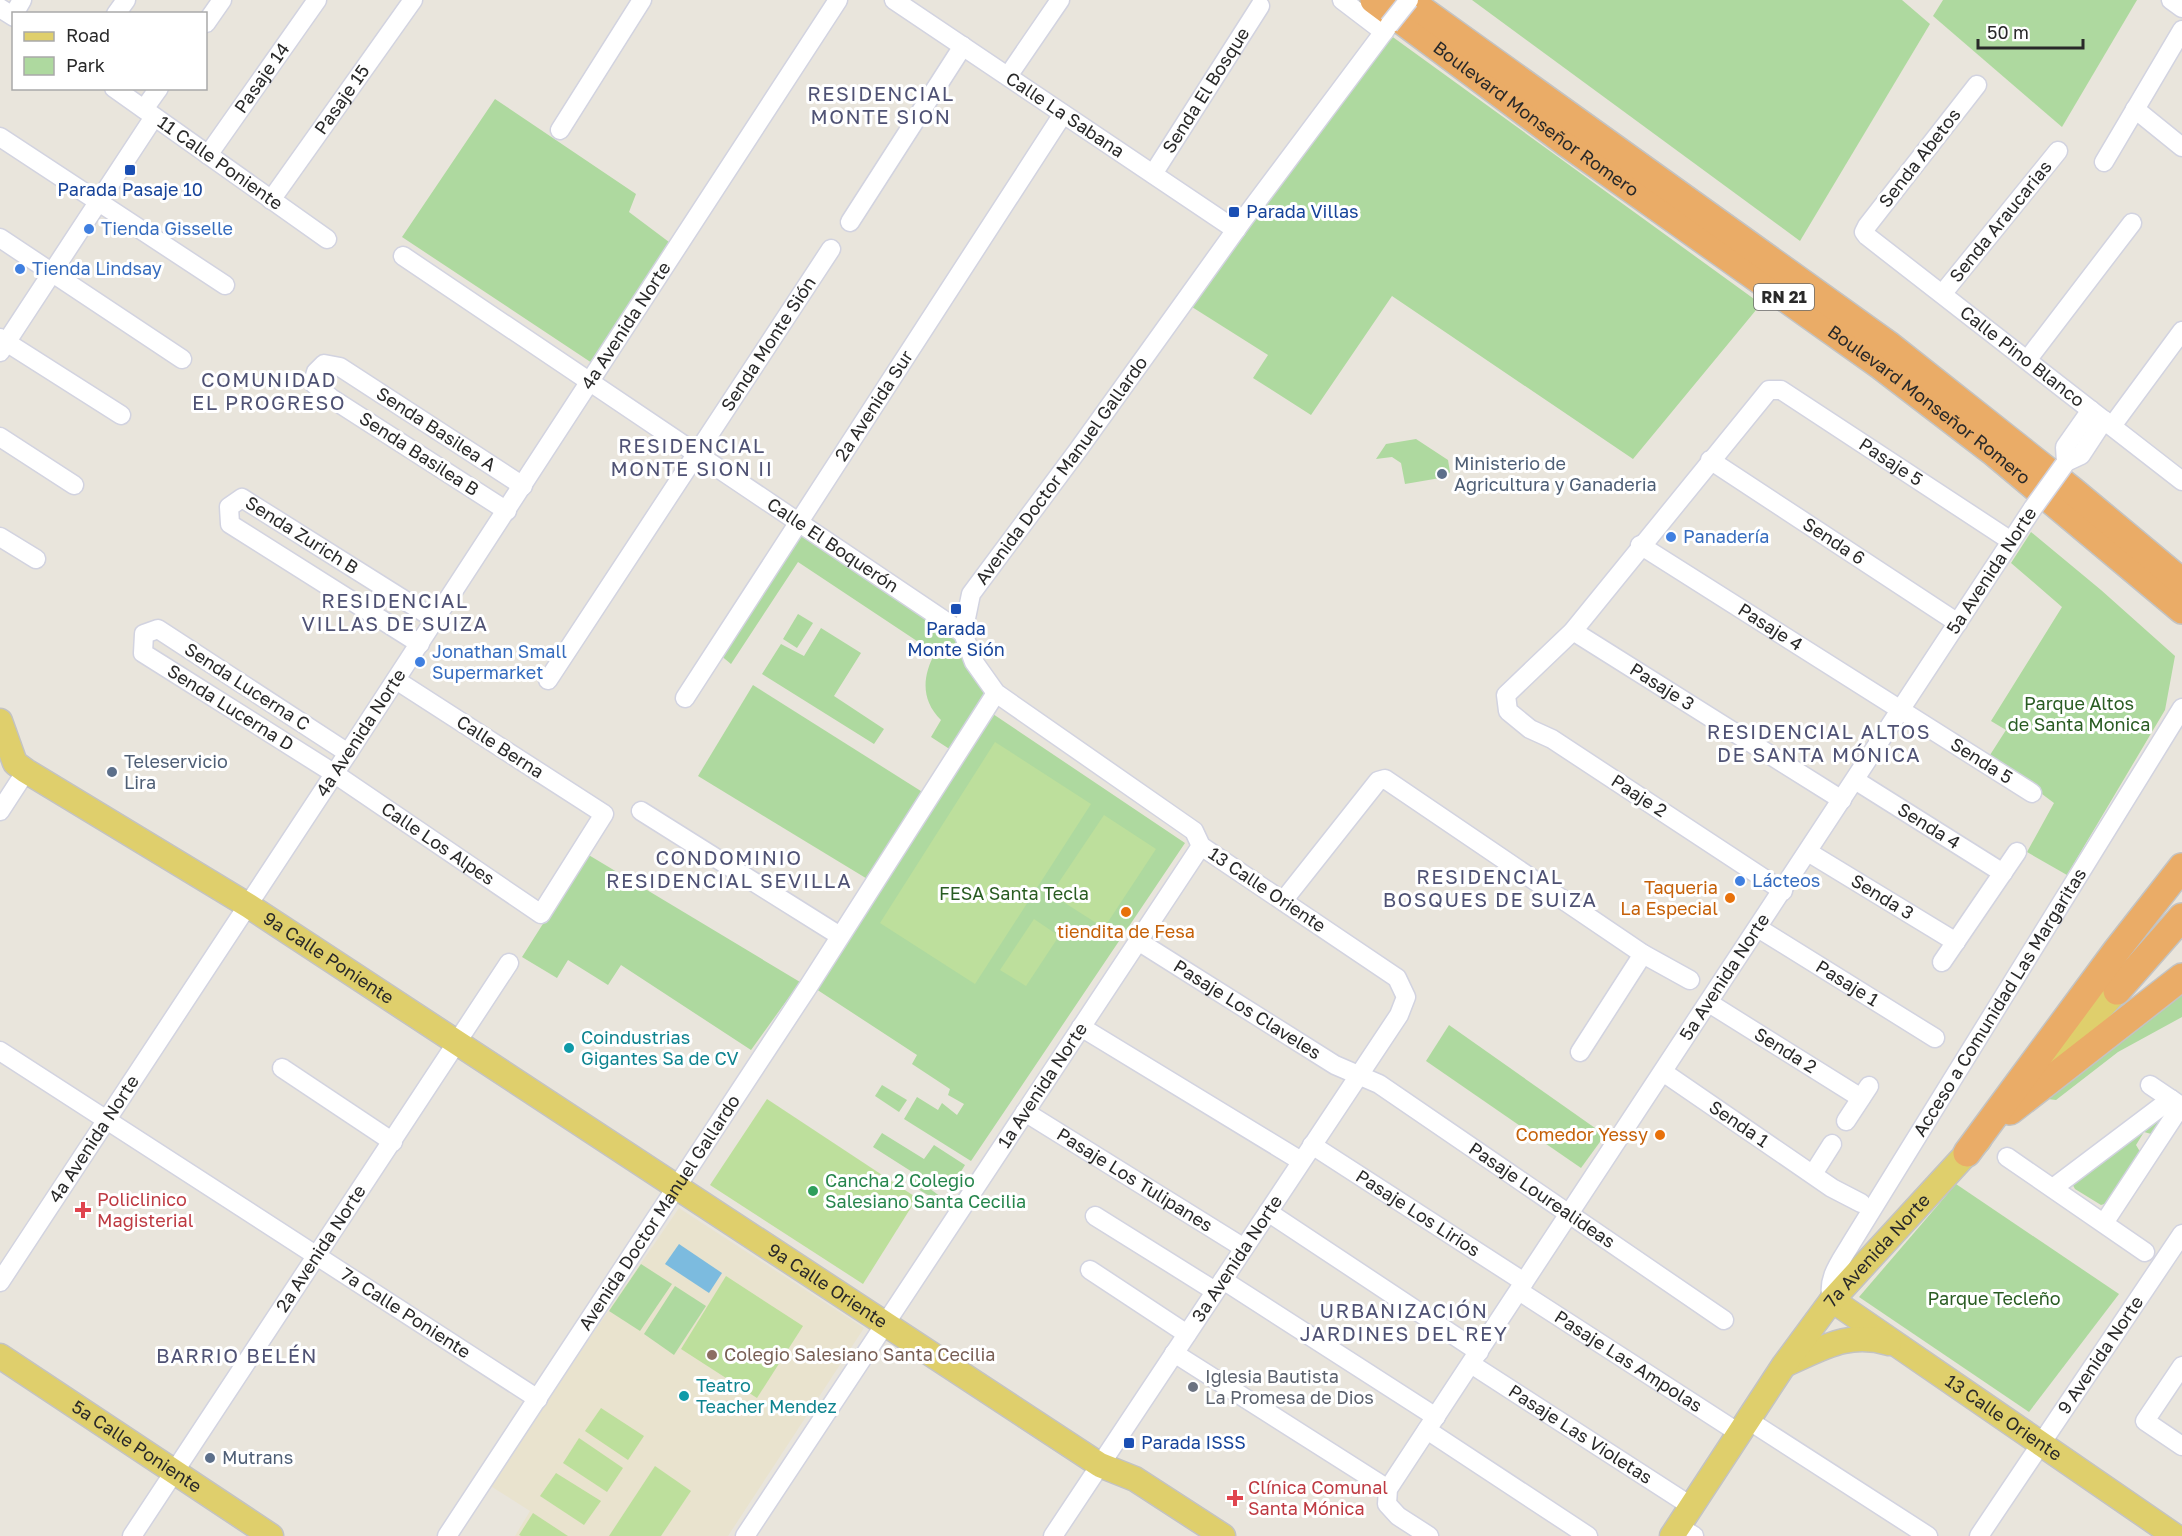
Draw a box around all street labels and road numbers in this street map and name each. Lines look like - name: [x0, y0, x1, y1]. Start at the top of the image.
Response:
- street label: Senda El Bosque: [1157, 23, 1254, 157]
- street label: Boulevard Monseñor Romero: [1429, 36, 1643, 201]
- street label: Pasaje 14: [229, 38, 294, 117]
- street label: Pasaje 15: [309, 60, 374, 138]
- street label: Calle La Sabana: [1002, 66, 1129, 162]
- street label: Senda Abetos: [1874, 103, 1965, 211]
- street label: 11 Calle Poniente: [154, 111, 287, 214]
- street label: Senda Araucarias: [1944, 156, 2056, 286]
- street label: 4a Avenida Norte: [576, 257, 675, 393]
- street label: Senda Monte Sión: [716, 272, 820, 415]
- road number: RN 21: [1754, 284, 1814, 310]
- street label: Calle Pino Blanco: [1956, 301, 2089, 411]
- street label: Boulevard Monseñor Romero: [1824, 320, 2035, 489]
- street label: 2a Avenida Sur: [829, 346, 917, 465]
- street label: Avenida Doctor Manuel Gallardo: [970, 352, 1152, 588]
- street label: Senda Basilea A: [373, 382, 500, 475]
- street label: Senda Basilea B: [356, 406, 483, 500]
- street label: Pasaje 5: [1855, 432, 1927, 490]
- street label: Senda Zurich B: [242, 491, 363, 578]
- street label: Calle El Boquerón: [763, 492, 903, 597]
- street label: 5a Avenida Norte: [1941, 503, 2041, 638]
- street label: Senda 6: [1799, 512, 1869, 569]
- street label: Pasaje 4: [1734, 598, 1807, 655]
- street label: Senda Lucerna C: [181, 638, 314, 735]
- street label: Pasaje 3: [1626, 658, 1699, 714]
- street label: Senda Lucerna D: [164, 659, 298, 755]
- street label: 4a Avenida Norte: [310, 664, 410, 800]
- street label: Calle Berna: [453, 710, 548, 782]
- street label: Senda 5: [1947, 732, 2017, 788]
- street label: Paaje 2: [1607, 769, 1672, 821]
- street label: Calle Los Alpes: [377, 797, 499, 889]
- street label: Senda 4: [1894, 798, 1965, 853]
- street label: 13 Calle Oriente: [1205, 842, 1330, 936]
- street label: Acceso a Comunidad Las Margaritas: [1908, 864, 2090, 1140]
- street label: Senda 3: [1848, 869, 1918, 924]
- street label: 9a Calle Poniente: [260, 907, 398, 1008]
- street label: 5a Avenida Norte: [1674, 909, 1774, 1044]
- street label: Pasaje Los Claveles: [1170, 954, 1325, 1063]
- street label: Pasaje 1: [1812, 955, 1883, 1011]
- street label: 1a Avenida Norte: [993, 1018, 1091, 1152]
- street label: Senda 2: [1751, 1022, 1821, 1078]
- street label: 4a Avenida Norte: [43, 1071, 143, 1206]
- street label: Avenida Doctor Manuel Gallardo: [573, 1090, 744, 1334]
- street label: Senda 1: [1705, 1095, 1774, 1152]
- street label: Pasaje Los Tulipanes: [1053, 1122, 1217, 1236]
- street label: Pasaje Lourealideas: [1465, 1137, 1620, 1252]
- street label: Pasaje Los Lirios: [1352, 1164, 1485, 1261]
- street label: 2a Avenida Norte: [271, 1180, 370, 1316]
- street label: 7a Avenida Norte: [1818, 1189, 1934, 1311]
- street label: 3a Avenida Norte: [1186, 1190, 1286, 1326]
- street label: 9a Calle Oriente: [764, 1238, 892, 1332]
- street label: 7a Calle Poniente: [337, 1262, 475, 1363]
- street label: 9 Avenida Norte: [2052, 1291, 2147, 1418]
- street label: Pasaje Las Ampolas: [1551, 1305, 1707, 1416]
- street label: 13 Calle Oriente: [1941, 1369, 2066, 1465]
- street label: Pasaje Las Violetas: [1505, 1379, 1657, 1488]
- street label: 5a Calle Poniente: [68, 1395, 206, 1497]

